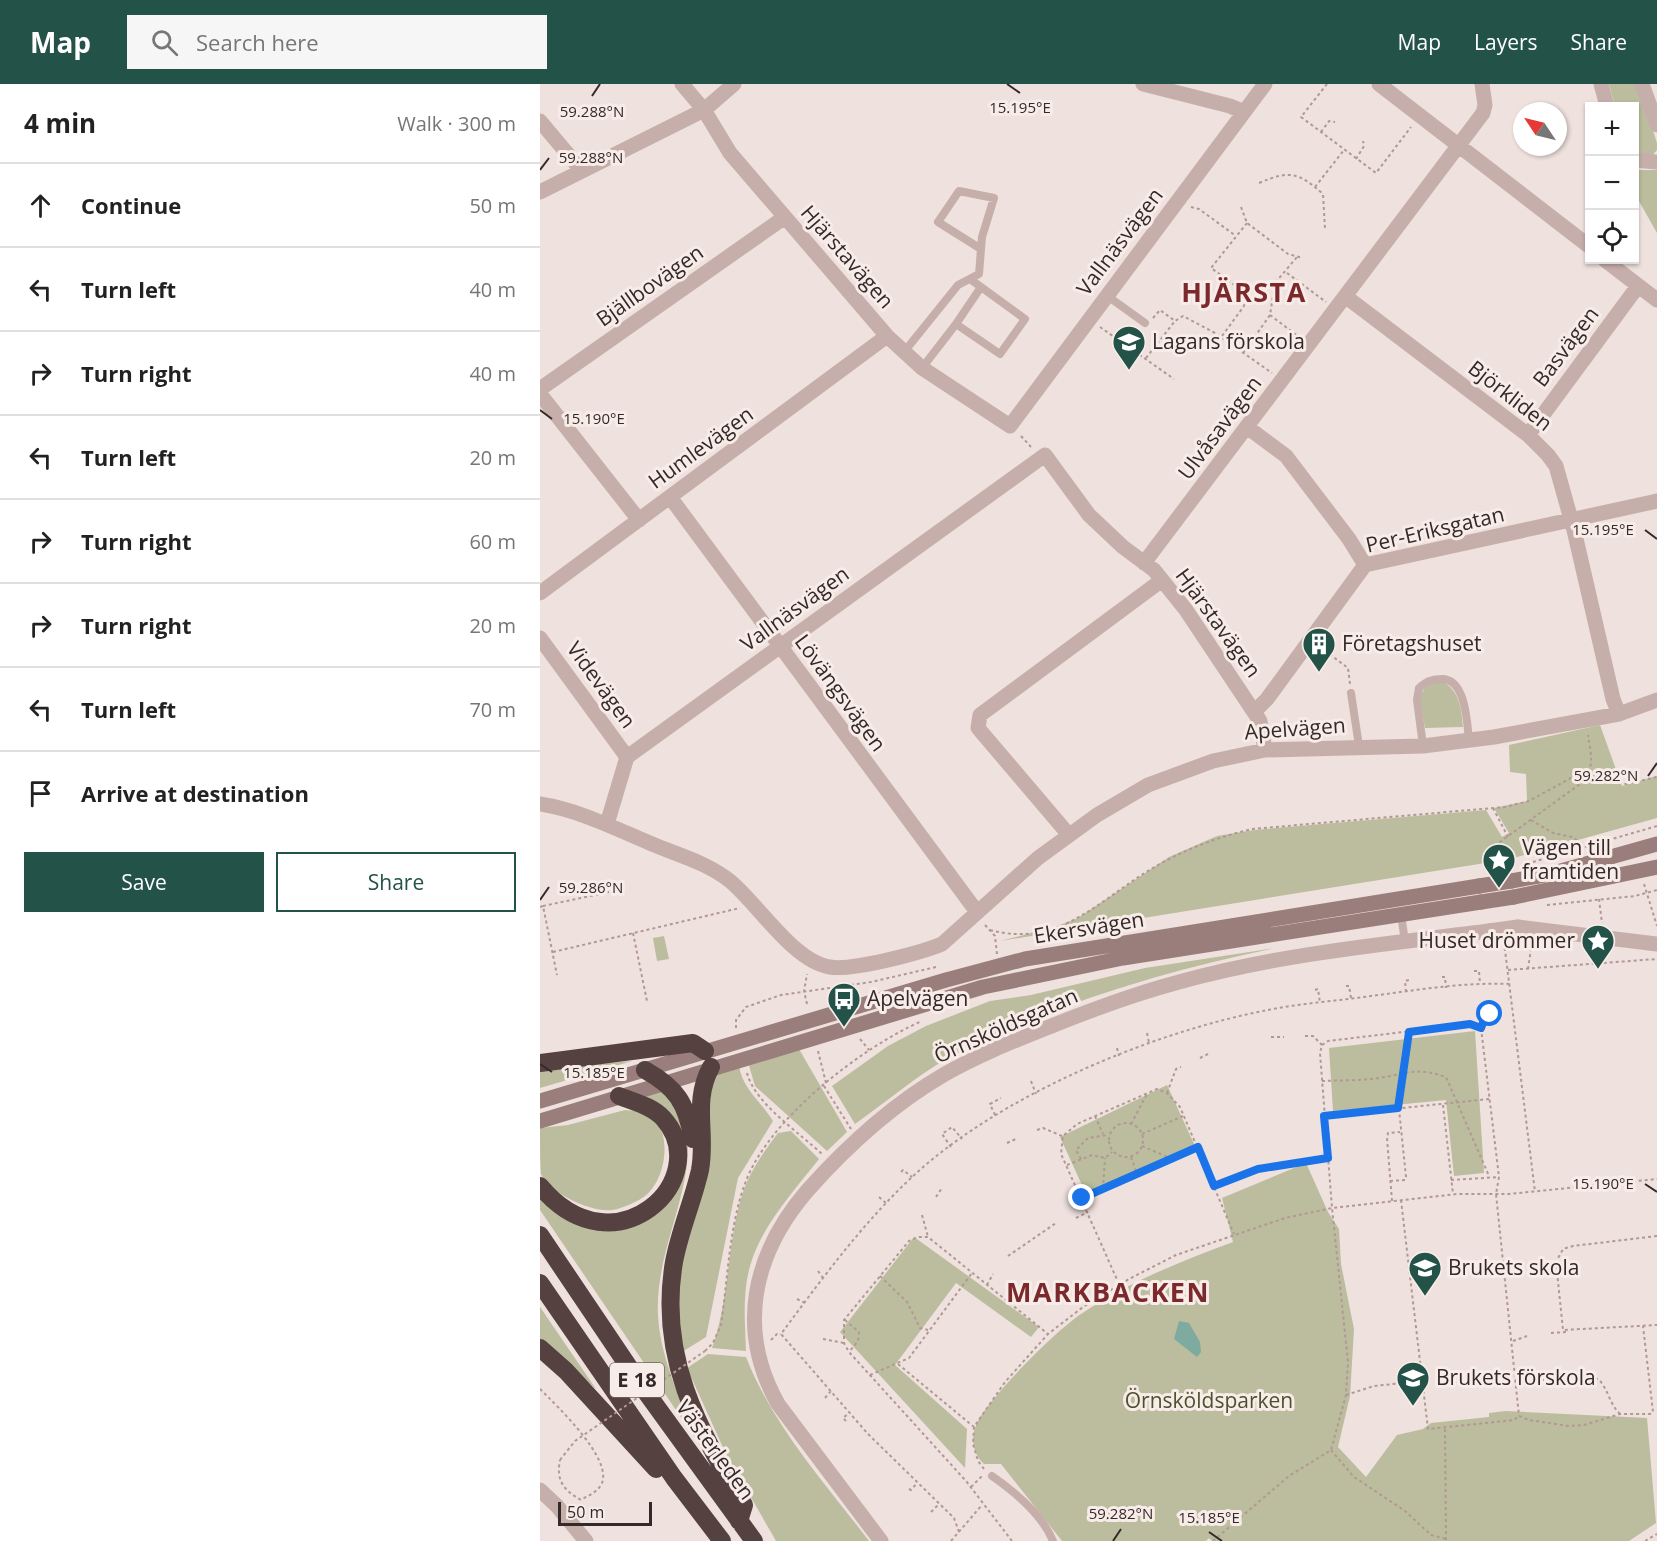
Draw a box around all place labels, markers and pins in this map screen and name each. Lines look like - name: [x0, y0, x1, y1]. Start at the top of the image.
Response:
- school or university icon: Lagans förskola: [1111, 324, 1147, 371]
- place label: Lagans förskola: [1152, 327, 1305, 355]
- building icon: Företagshuset: [1301, 626, 1337, 673]
- place label: Företagshuset: [1342, 629, 1481, 657]
- place label: Vägen till framtiden: [1522, 833, 1619, 885]
- place icon: Vägen till framtiden: [1481, 842, 1517, 889]
- place icon: Huset drömmer: [1580, 923, 1616, 970]
- place label: Huset drömmer: [1419, 926, 1575, 954]
- bus stop icon: Apelvägen: [826, 981, 862, 1028]
- place label: Apelvägen: [867, 984, 968, 1012]
- school or university icon: Brukets skola: [1407, 1250, 1443, 1297]
- place label: Brukets skola: [1448, 1253, 1579, 1281]
- school or university icon: Brukets förskola: [1395, 1360, 1431, 1407]
- place label: Brukets förskola: [1436, 1363, 1596, 1391]

